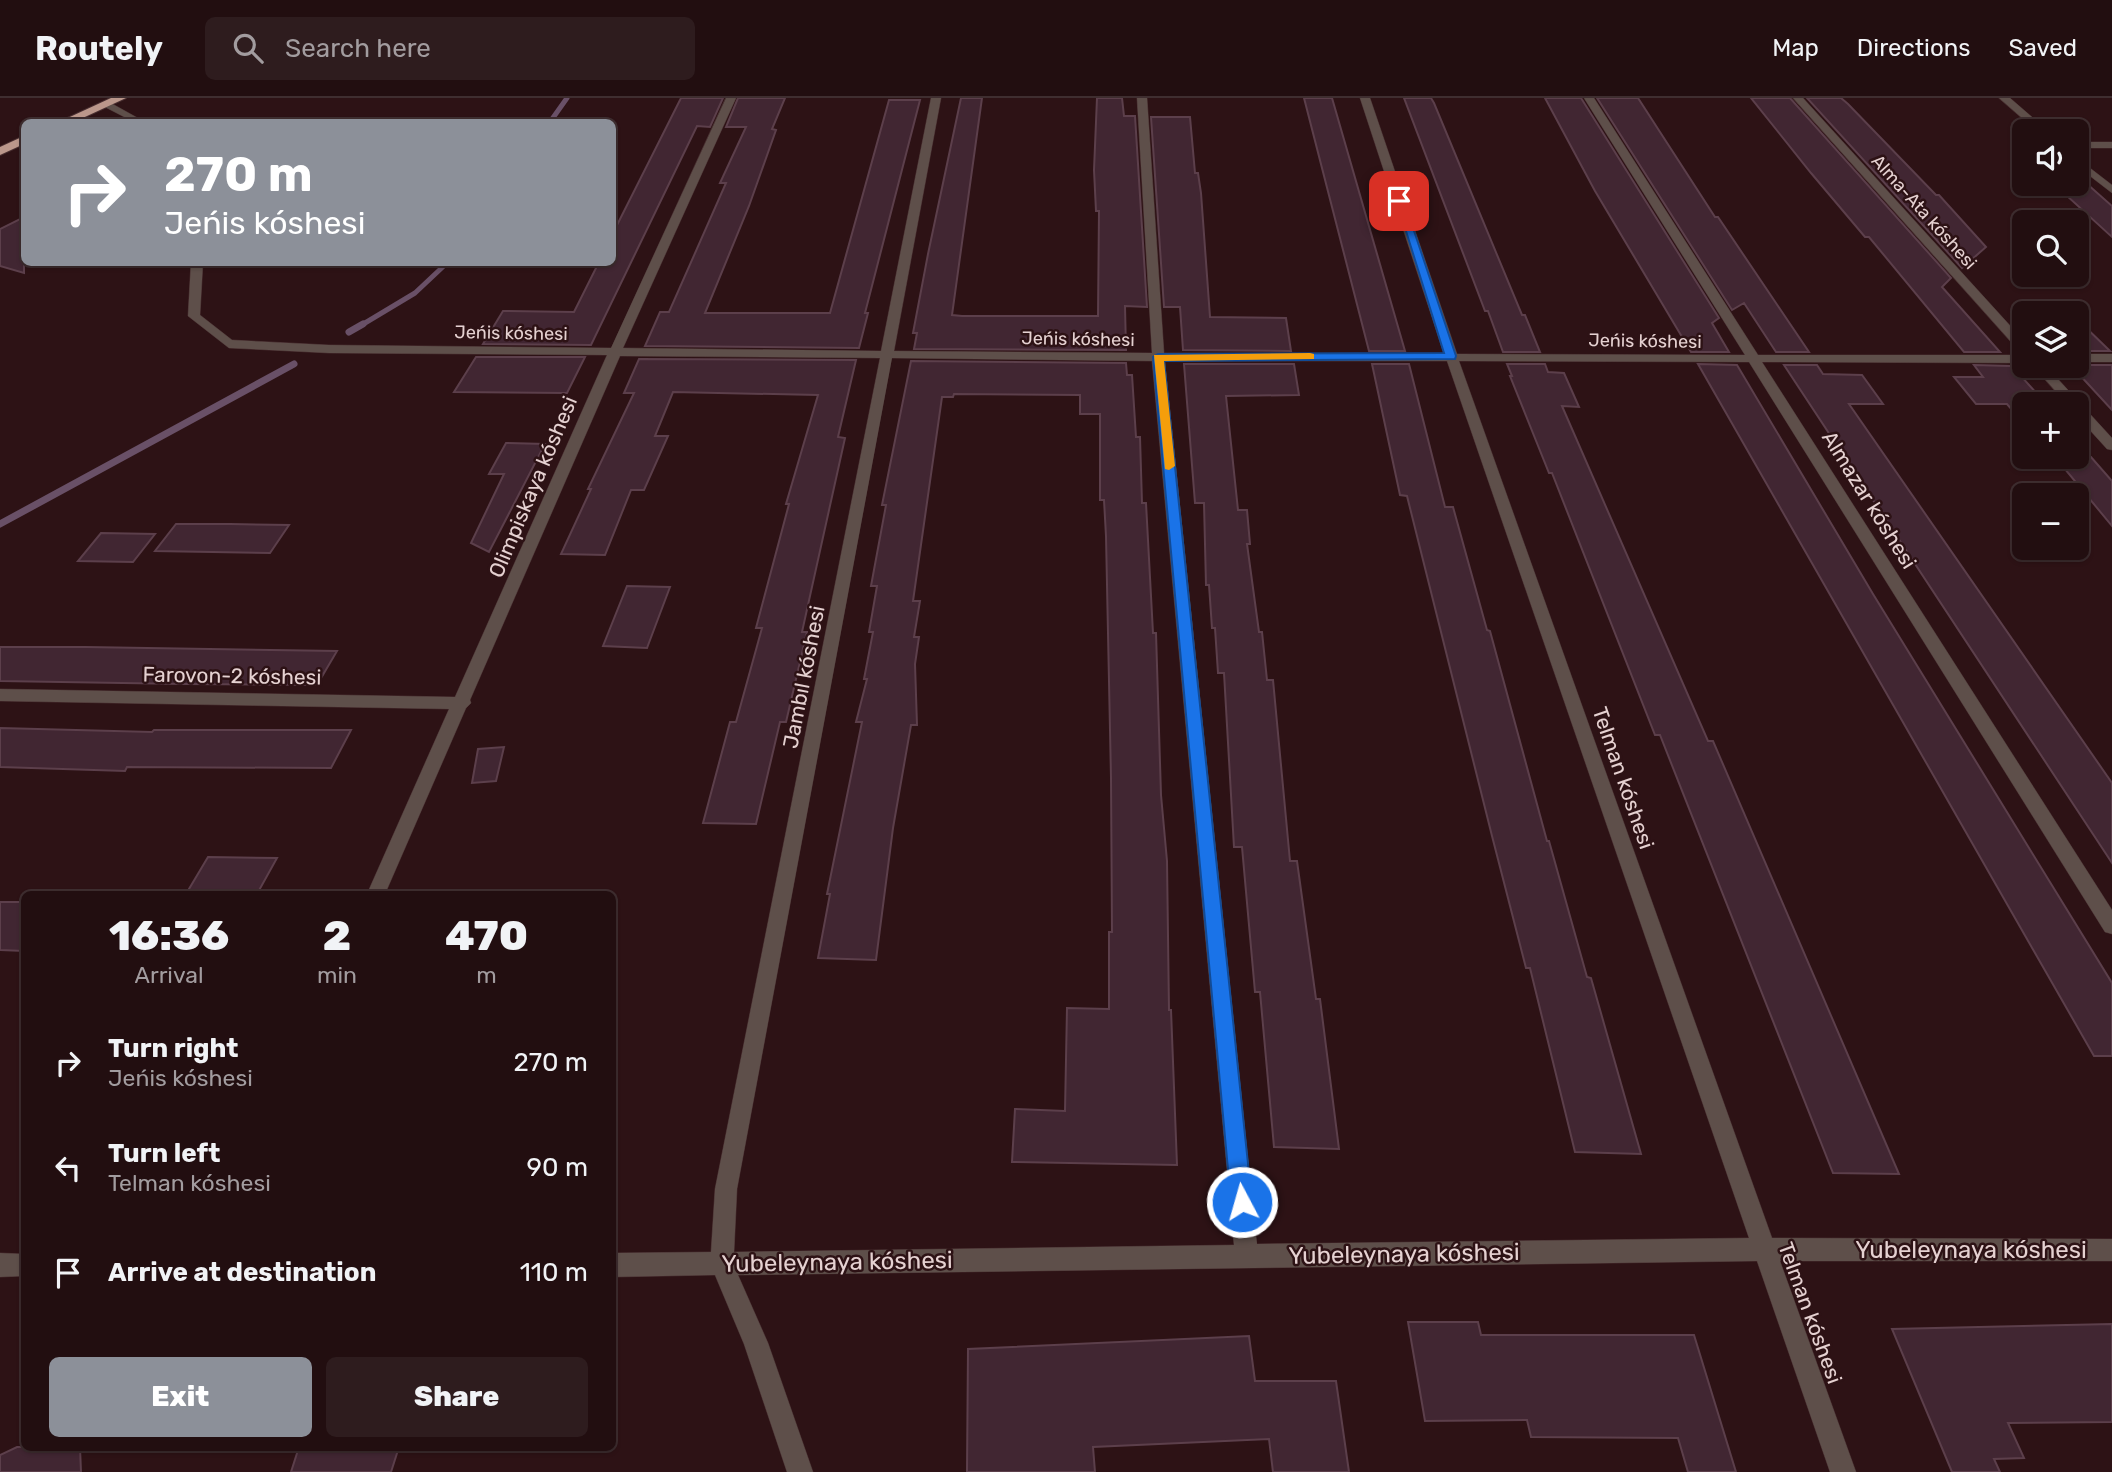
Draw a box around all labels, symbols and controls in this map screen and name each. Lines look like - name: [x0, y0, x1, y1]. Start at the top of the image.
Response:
- search box: [205, 17, 695, 80]
- text: Routely: [35, 29, 163, 68]
- icon: search: [229, 29, 267, 67]
- text: Search here: [285, 33, 431, 64]
- text: Map: [1772, 34, 1819, 62]
- text: Directions: [1857, 34, 1970, 62]
- text: Saved: [2008, 34, 2077, 62]
- map controls: [2012, 119, 2089, 560]
- button: sound: [2012, 119, 2089, 196]
- text: 270 m: [164, 145, 313, 203]
- icon: right: [49, 147, 140, 238]
- street label: Alma-Ata kóshesi: [1867, 150, 1981, 274]
- pin: [1369, 171, 1429, 231]
- icon: arrive: [1380, 182, 1418, 220]
- text: Jeńis kóshesi: [164, 204, 365, 242]
- button: search: [2012, 210, 2089, 287]
- button: layers: [2012, 301, 2089, 378]
- street label: Jeńis kóshesi: [454, 321, 568, 345]
- street label: Jeńis kóshesi: [1021, 327, 1135, 351]
- street label: Jeńis kóshesi: [1588, 329, 1702, 353]
- street label: Olimpiskaya kóshesi: [483, 392, 582, 581]
- button: +: [2012, 392, 2089, 469]
- street label: Almazar kóshesi: [1817, 426, 1922, 573]
- button: −: [2012, 483, 2089, 560]
- street label: Jambıl kóshesi: [777, 603, 830, 750]
- street label: Farovon-2 kóshesi: [142, 661, 322, 690]
- street label: Telman kóshesi: [1587, 704, 1659, 852]
- text: 16:36: [109, 911, 229, 961]
- text: 2: [323, 911, 351, 961]
- text: 470: [445, 911, 528, 961]
- text: Arrival: [134, 961, 204, 989]
- text: min: [317, 961, 357, 989]
- text: m: [476, 961, 497, 989]
- text: Turn right: [108, 1033, 238, 1064]
- icon: right: [49, 1044, 87, 1082]
- text: 270 m: [513, 1047, 588, 1078]
- text: Jeńis kóshesi: [108, 1064, 253, 1092]
- text: Turn left: [108, 1138, 220, 1169]
- icon: left: [49, 1149, 87, 1187]
- text: 90 m: [527, 1152, 588, 1183]
- position arrow: [1205, 1165, 1279, 1239]
- text: Telman kóshesi: [108, 1169, 271, 1197]
- street label: Yubeleynaya kóshesi: [1855, 1236, 2087, 1264]
- street label: Yubeleynaya kóshesi: [1288, 1238, 1520, 1270]
- street label: Telman kóshesi: [1773, 1239, 1848, 1387]
- street label: Yubeleynaya kóshesi: [721, 1246, 953, 1278]
- icon: arrive: [49, 1254, 87, 1292]
- text: Arrive at destination: [108, 1257, 376, 1288]
- text: 110 m: [520, 1257, 588, 1288]
- button: Exit: [49, 1357, 312, 1437]
- button: Share: [326, 1357, 588, 1437]

